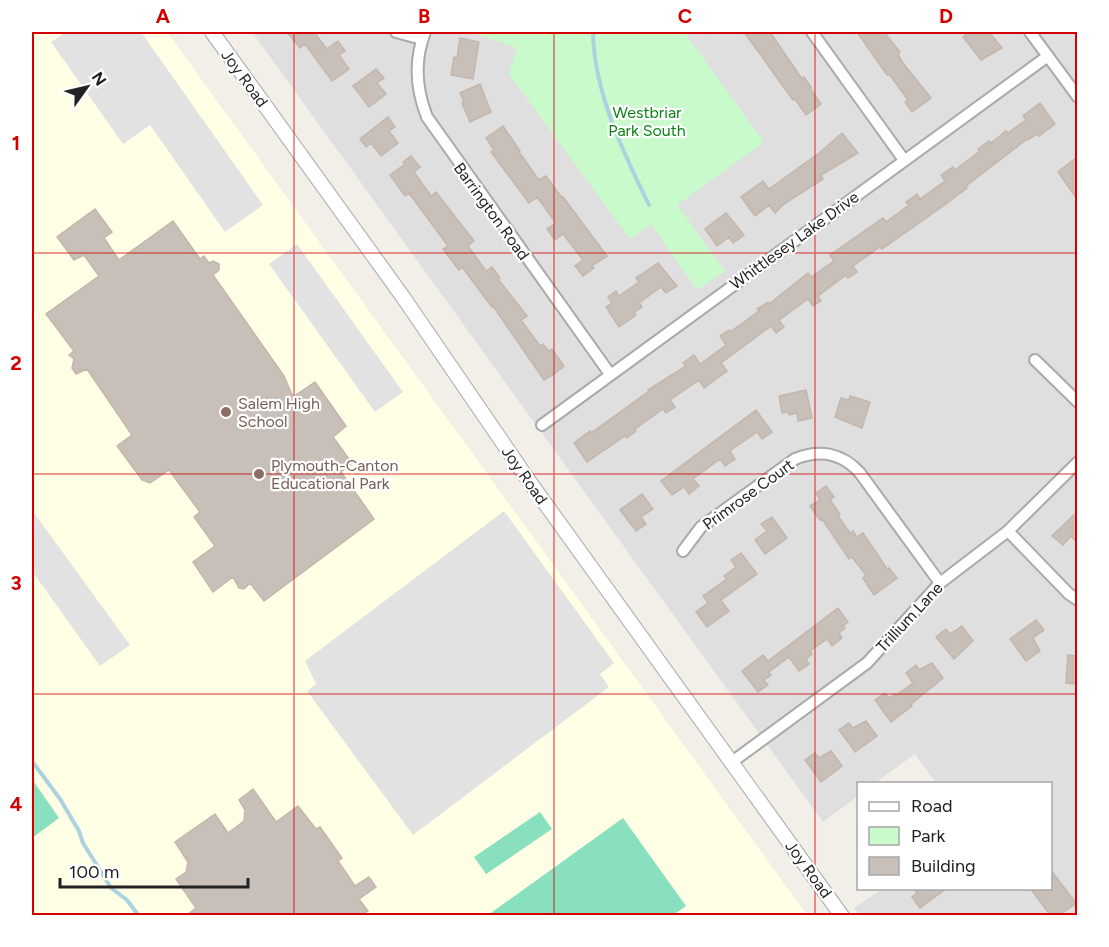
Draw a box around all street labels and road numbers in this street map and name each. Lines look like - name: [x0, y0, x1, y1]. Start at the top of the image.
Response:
- street label: Joy Road: [217, 46, 272, 111]
- street label: Barrington Road: [450, 159, 533, 264]
- street label: Whittlesey Lake Drive: [726, 187, 863, 293]
- street label: Joy Road: [498, 443, 551, 508]
- street label: Primrose Court: [699, 455, 798, 534]
- street label: Trillium Lane: [872, 578, 947, 656]
- street label: Joy Road: [781, 837, 836, 902]

